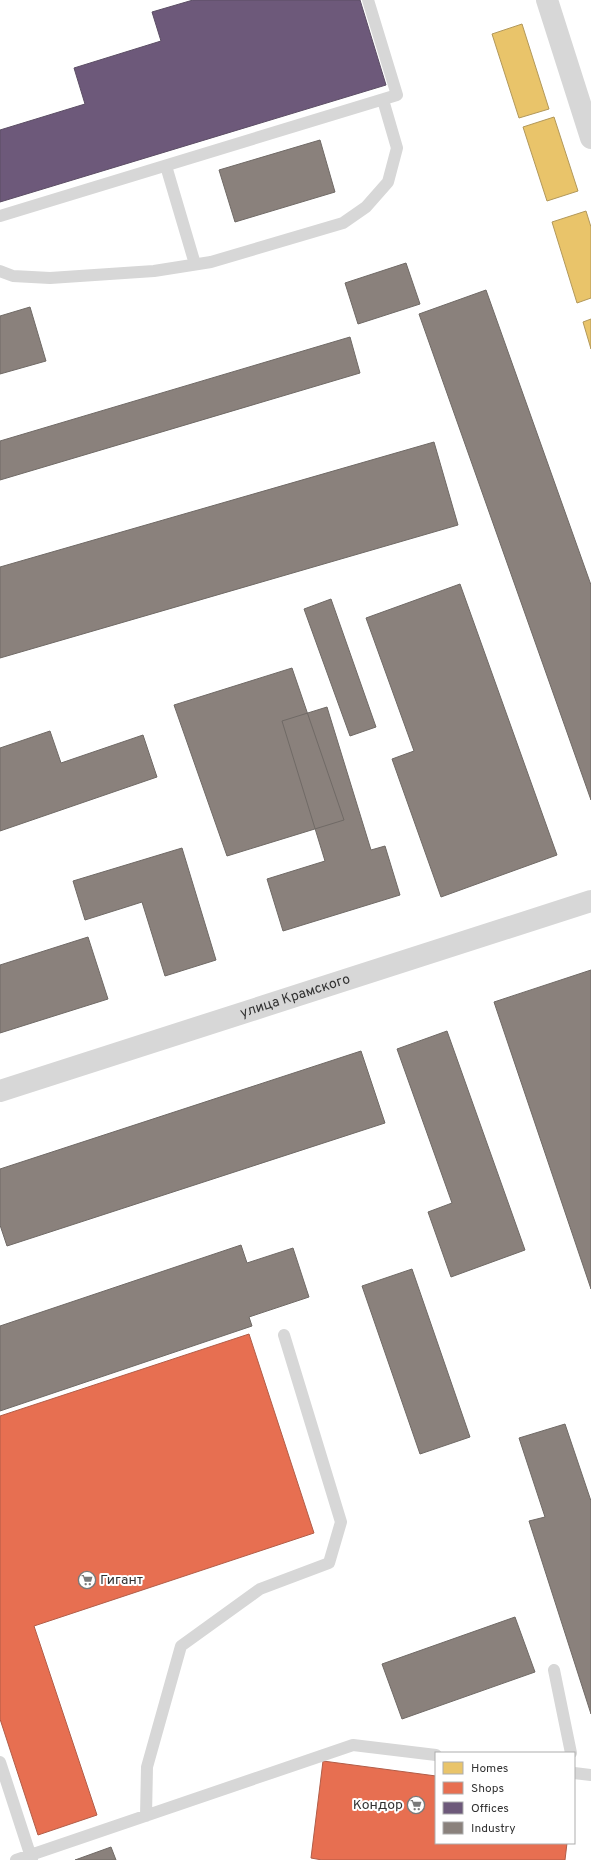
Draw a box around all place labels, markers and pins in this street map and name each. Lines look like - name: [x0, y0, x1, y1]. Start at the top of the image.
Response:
- supermarket icon: Гигант: [77, 1570, 97, 1590]
- place label: Гигант: [100, 1572, 143, 1589]
- supermarket icon: Кондор: [406, 1795, 426, 1815]
- place label: Кондор: [353, 1797, 403, 1814]

